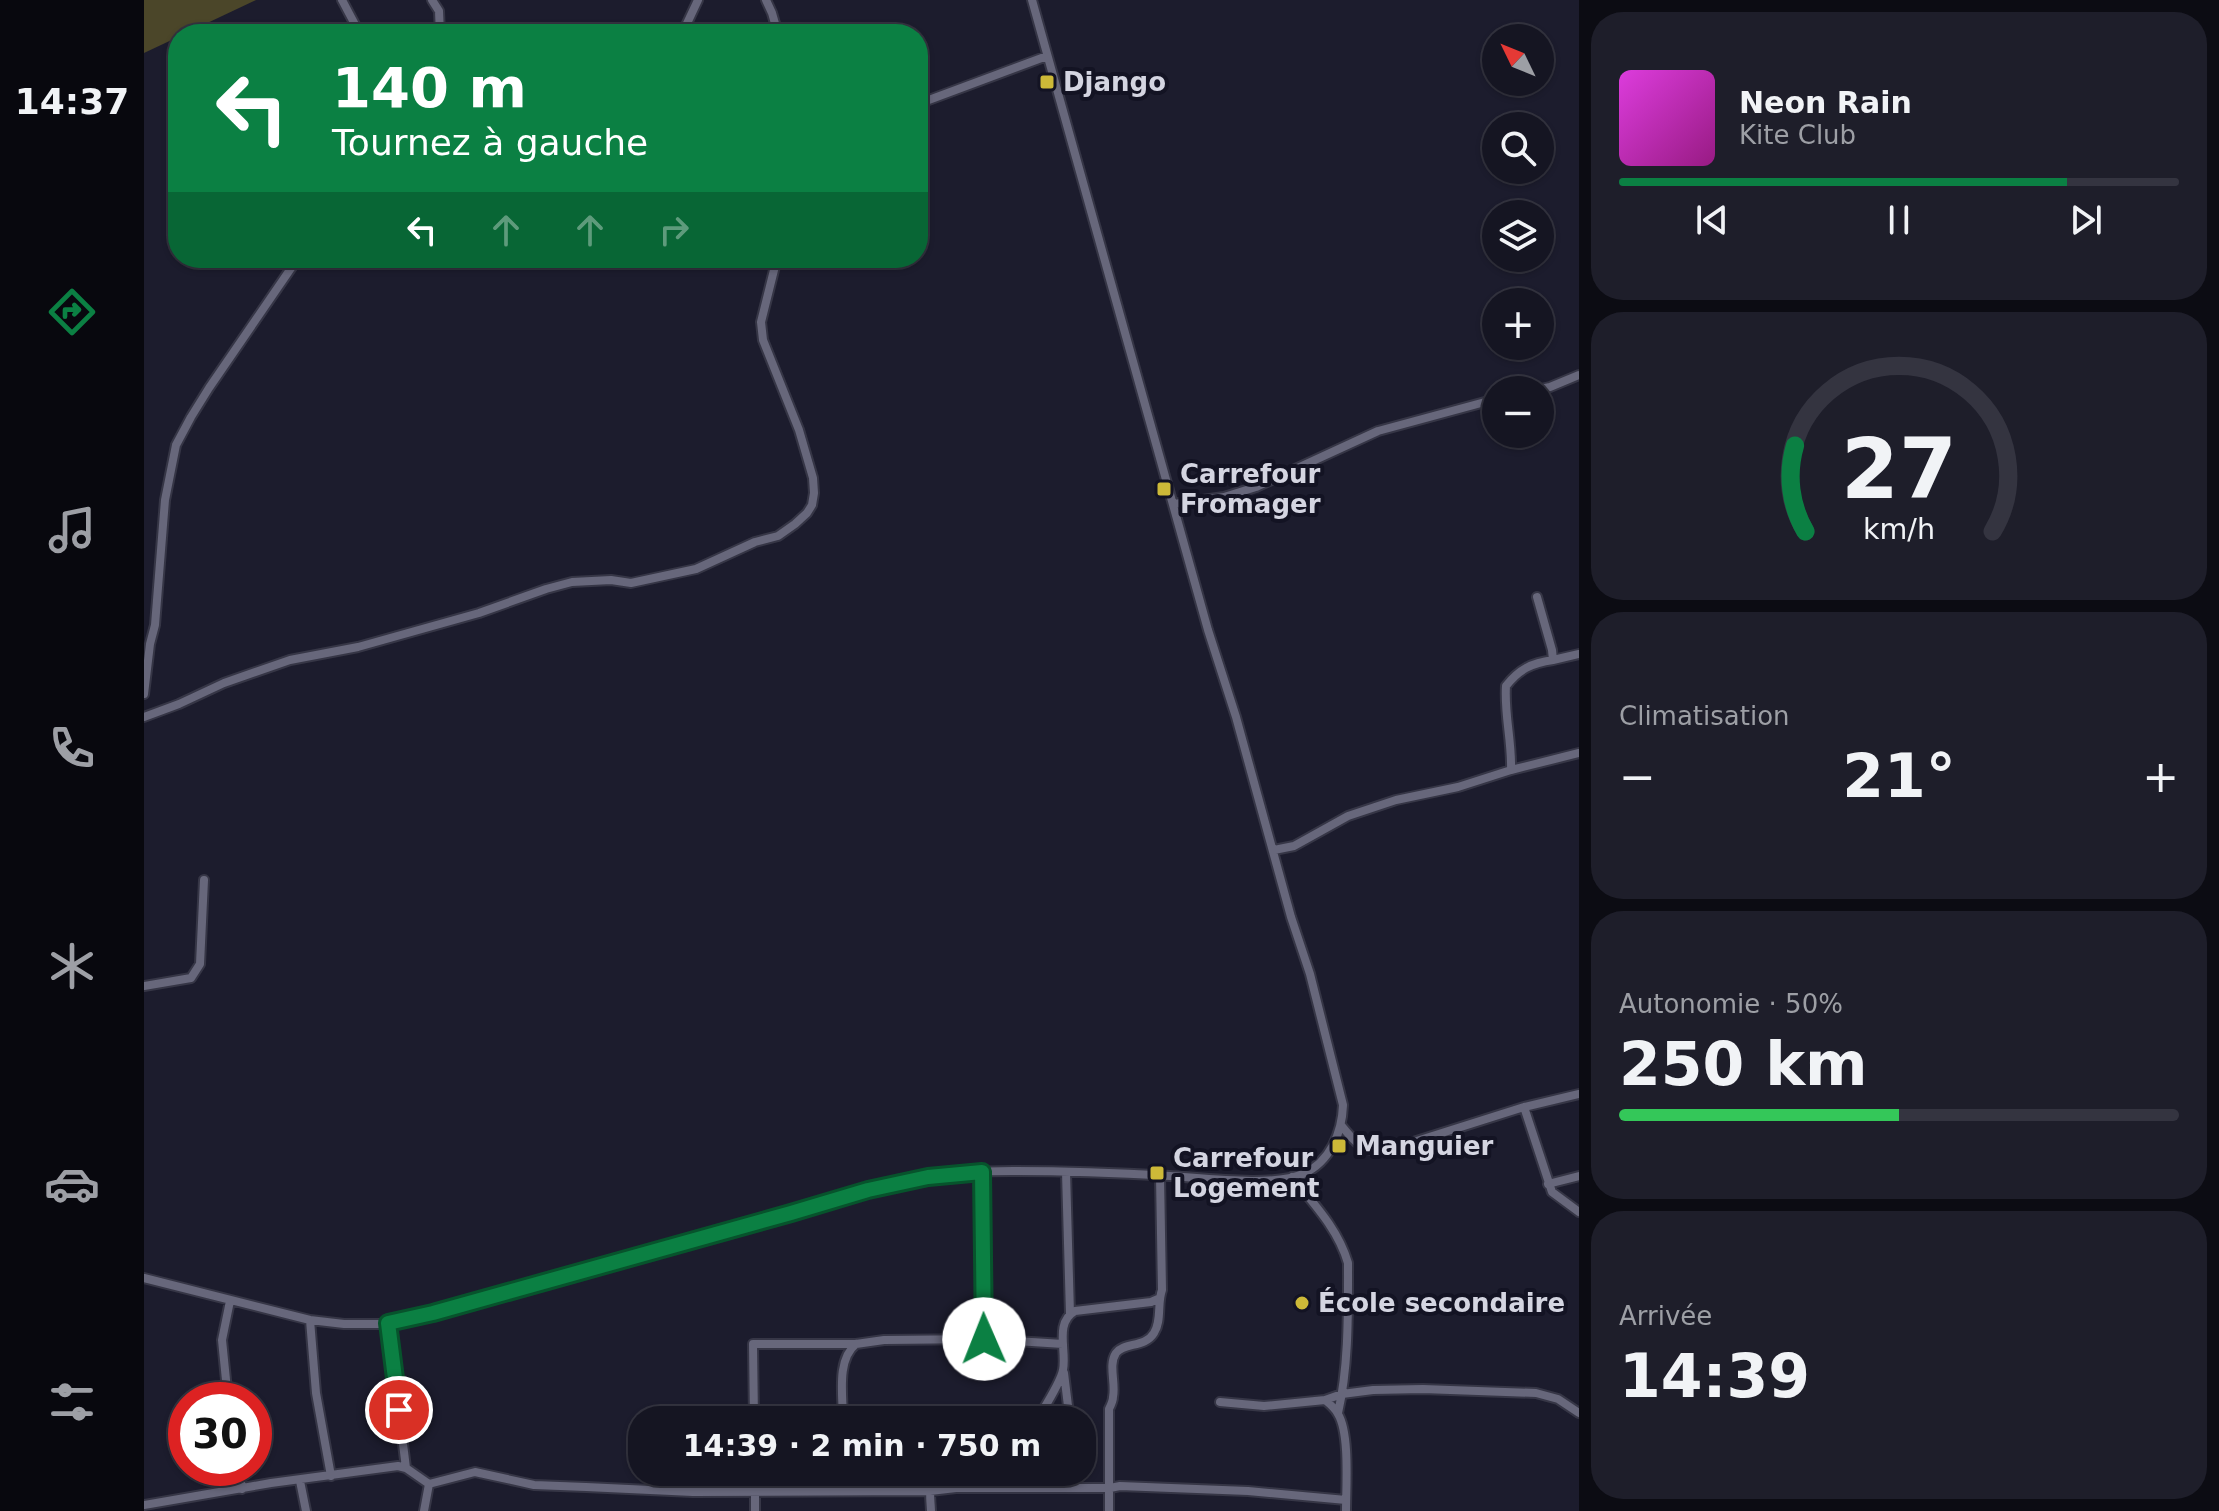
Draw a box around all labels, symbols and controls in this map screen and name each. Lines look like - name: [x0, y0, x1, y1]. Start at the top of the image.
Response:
- north arrow: [1482, 24, 1554, 96]
- map controls: [1482, 24, 1554, 448]
- text: 140 m: [332, 55, 527, 120]
- icon: left: [200, 56, 304, 160]
- place label: Django: [1063, 67, 1166, 97]
- marker: Django: [1038, 73, 1056, 91]
- text: 14:37: [15, 81, 129, 122]
- text: Neon Rain: [1739, 85, 1912, 120]
- button: search: [1482, 112, 1554, 184]
- text: Kite Club: [1739, 120, 1856, 150]
- text: Tournez à gauche: [332, 122, 648, 163]
- icon: previous: [1690, 198, 1734, 242]
- icon: pause: [1877, 198, 1921, 242]
- icon: next: [2064, 198, 2108, 242]
- button: layers: [1482, 200, 1554, 272]
- icon: left: [400, 208, 444, 252]
- icon: ahead: [484, 208, 528, 252]
- icon: ahead: [568, 208, 612, 252]
- icon: right: [652, 208, 696, 252]
- icon: directions: [44, 284, 100, 340]
- button: +: [1482, 288, 1554, 360]
- button: −: [1482, 376, 1554, 448]
- text: 27: [1841, 420, 1957, 517]
- place label: Carrefour Fromager: [1180, 459, 1321, 519]
- marker: Carrefour Fromager: [1155, 480, 1173, 498]
- icon: music: [44, 502, 100, 558]
- text: km/h: [1863, 512, 1935, 546]
- text: Climatisation: [1619, 701, 1790, 731]
- icon: phone: [44, 720, 100, 776]
- text: 21°: [1842, 741, 1956, 811]
- text: −: [1619, 751, 1656, 802]
- text: +: [2142, 751, 2179, 802]
- icon: climate: [44, 938, 100, 994]
- text: Autonomie · 50%: [1619, 989, 1843, 1019]
- text: 250 km: [1619, 1029, 1868, 1099]
- place label: Manguier: [1355, 1131, 1494, 1161]
- marker: Manguier: [1330, 1137, 1348, 1155]
- place label: Carrefour Logement: [1173, 1143, 1319, 1203]
- icon: car: [44, 1156, 100, 1212]
- marker: Carrefour Logement: [1148, 1164, 1166, 1182]
- place label: École secondaire: [1318, 1287, 1565, 1318]
- marker: École secondaire: [1293, 1294, 1311, 1312]
- position arrow: [942, 1297, 1026, 1381]
- text: Arrivée: [1619, 1301, 1712, 1331]
- text: 14:39: [1619, 1341, 1810, 1411]
- icon: filters: [44, 1374, 100, 1430]
- pin: [365, 1376, 433, 1444]
- speed limit sign: 30: [168, 1382, 272, 1486]
- icon: arrive: [377, 1388, 421, 1432]
- text: 14:39 · 2 min · 750 m: [683, 1428, 1041, 1463]

